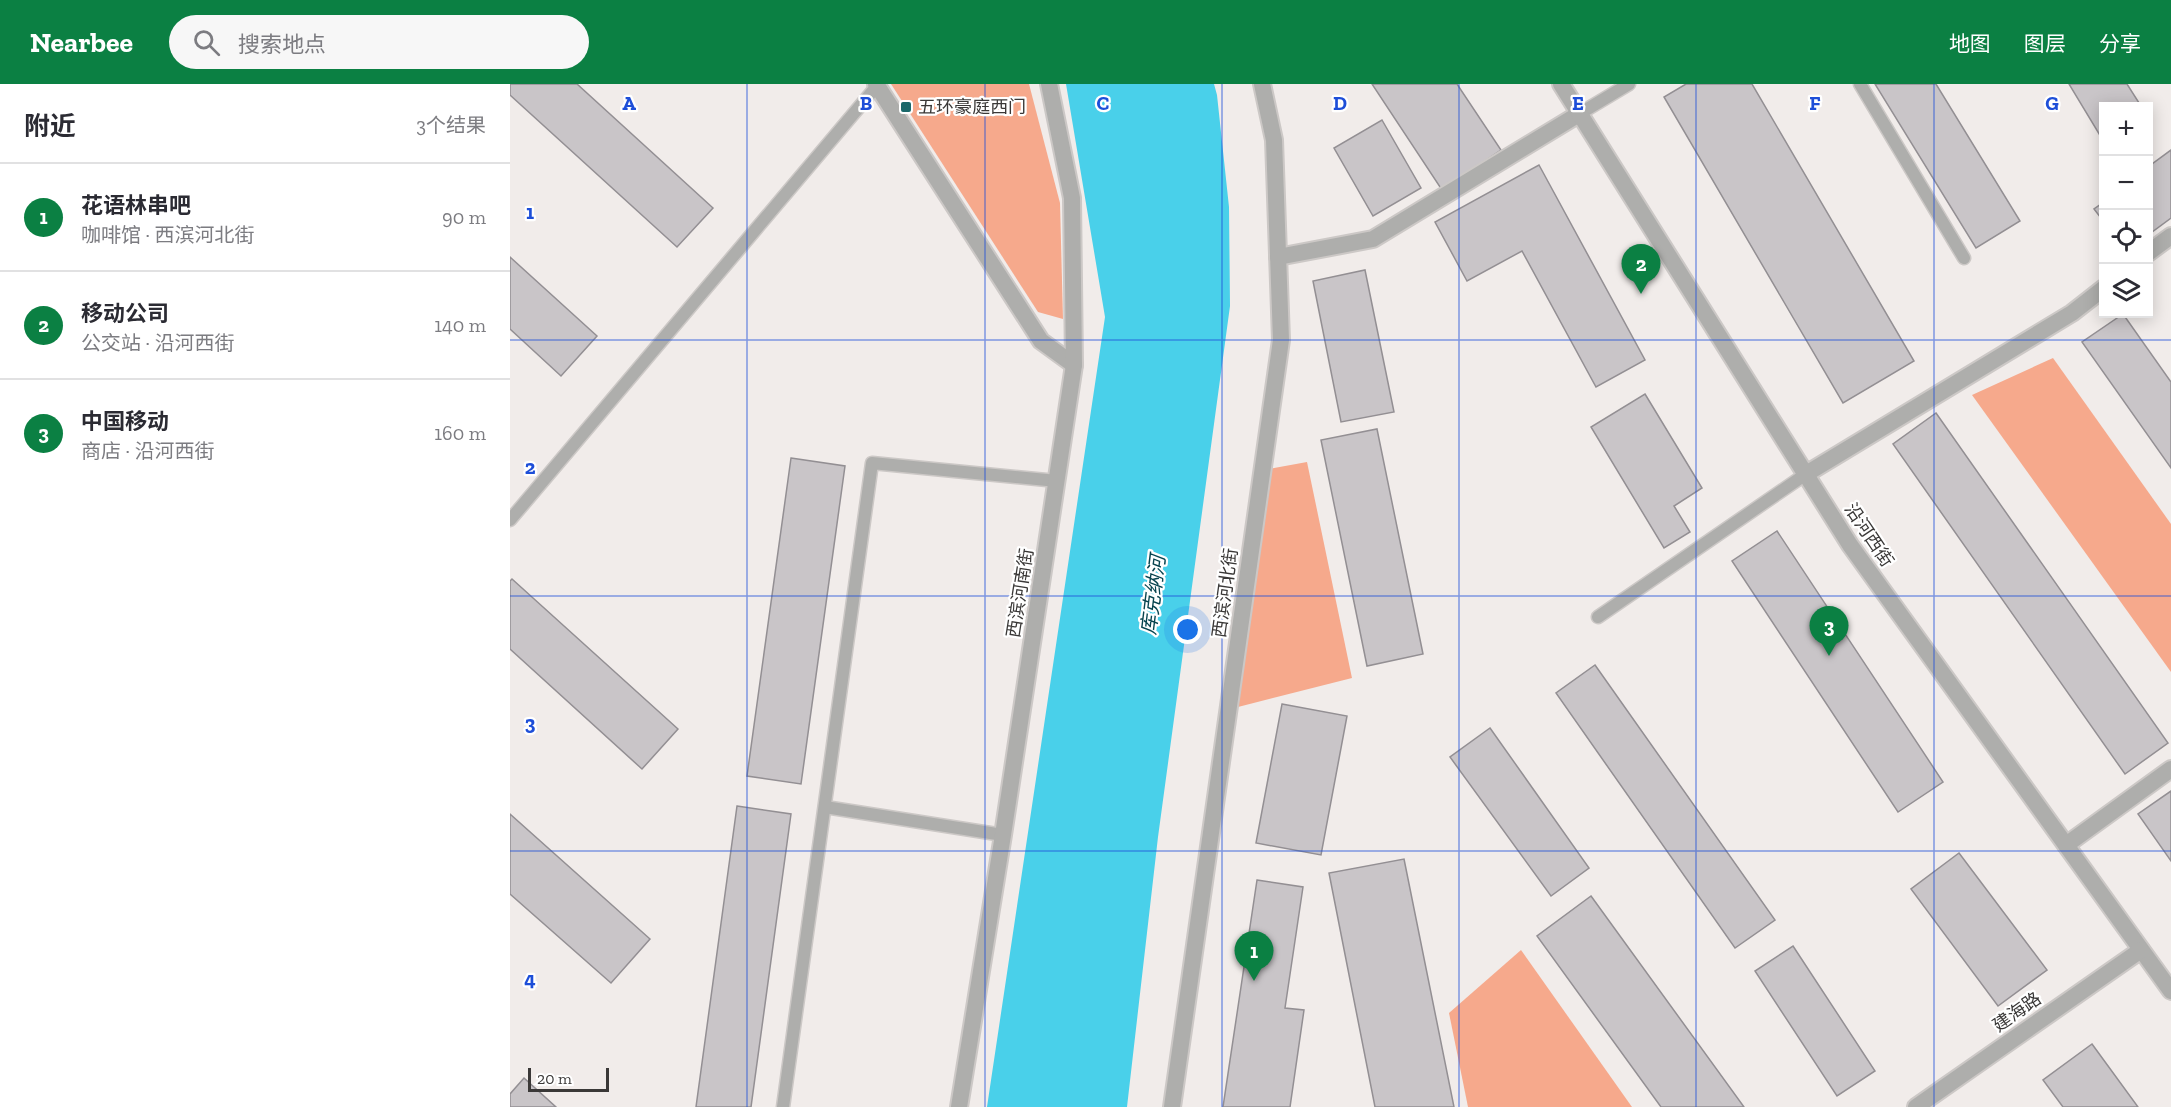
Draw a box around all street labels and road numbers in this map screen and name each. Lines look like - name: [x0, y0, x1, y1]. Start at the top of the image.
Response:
- street label: 沿河西街: [1840, 499, 1898, 571]
- street label: 西滨河南街: [1002, 547, 1038, 639]
- street label: 西滨河北街: [1208, 547, 1242, 639]
- street label: 建海路: [1989, 988, 2045, 1036]

